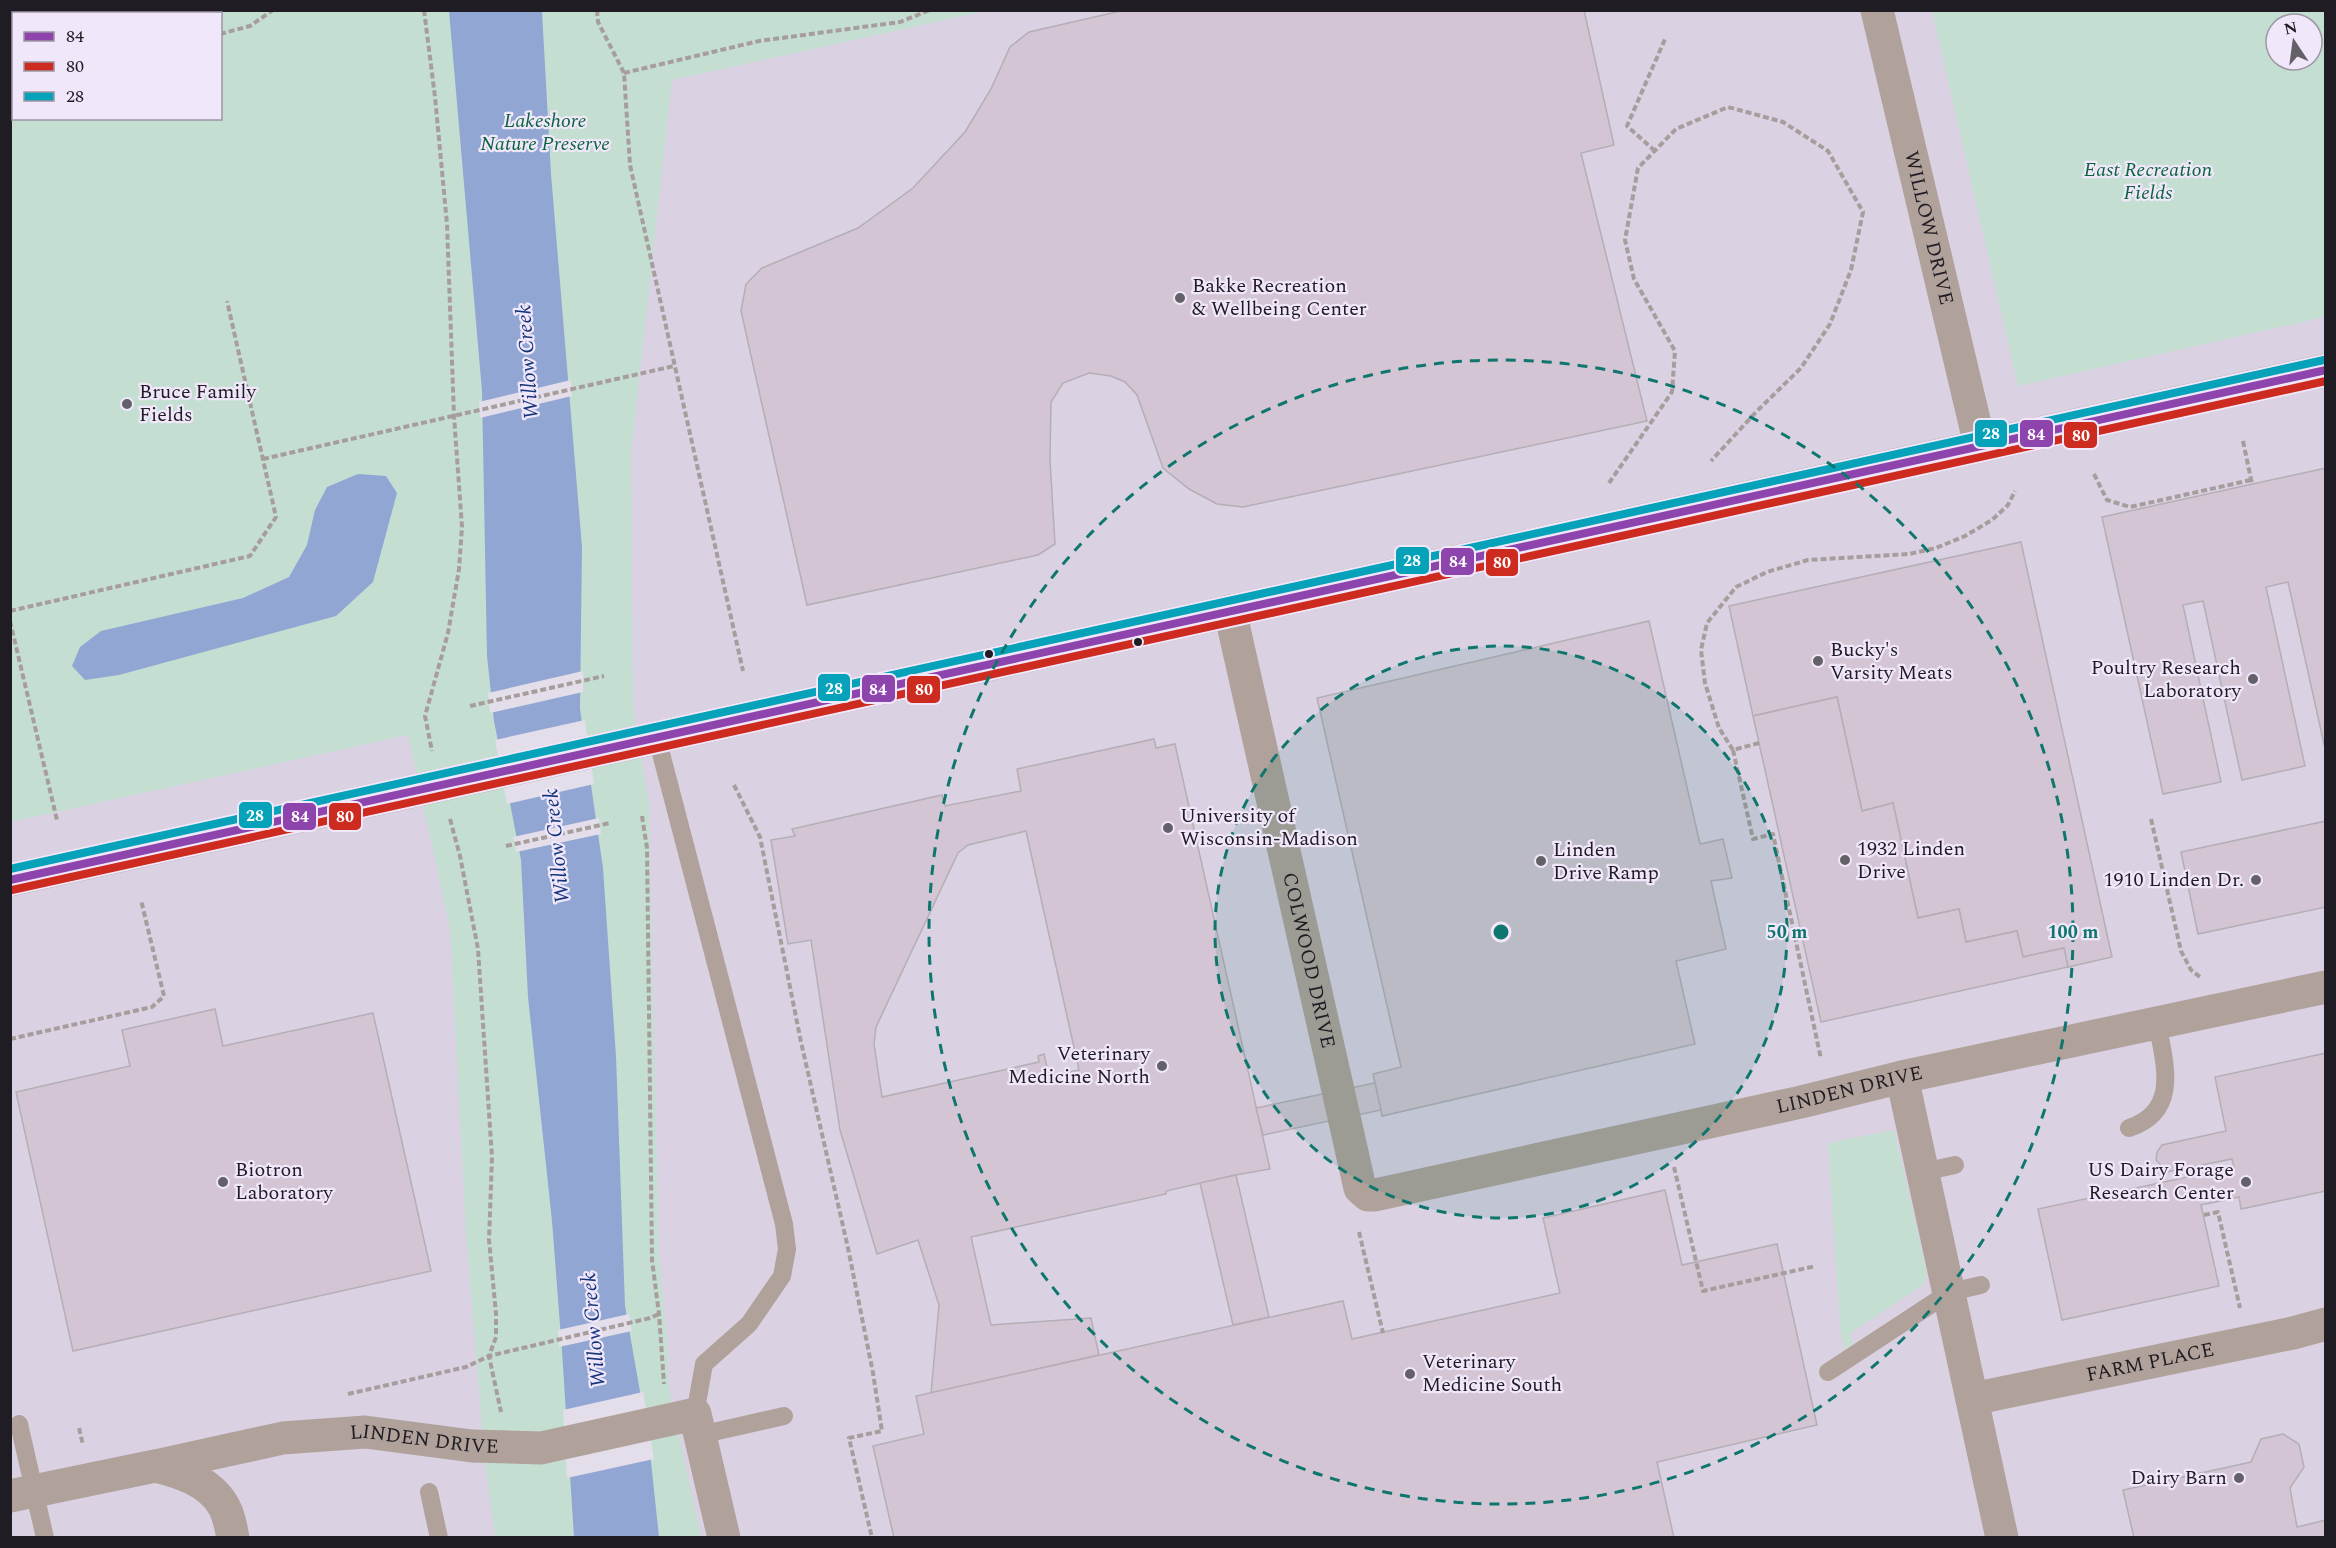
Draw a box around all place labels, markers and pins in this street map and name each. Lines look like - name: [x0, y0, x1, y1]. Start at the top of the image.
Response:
- place label: Bakke Recreation & Wellbeing Center: [1192, 271, 1367, 324]
- marker: Bakke Recreation & Wellbeing Center: [1173, 291, 1187, 305]
- place label: Bruce Family Fields: [139, 377, 257, 430]
- marker: Bruce Family Fields: [120, 397, 134, 411]
- place label: Bucky's Varsity Meats: [1830, 635, 1953, 688]
- unlabelled marker: [1132, 636, 1144, 648]
- unlabelled marker: [983, 648, 995, 660]
- place label: Poultry Research Laboratory: [2091, 653, 2242, 706]
- marker: Bucky's Varsity Meats: [1811, 654, 1825, 668]
- marker: Poultry Research Laboratory: [2246, 672, 2260, 686]
- place label: University of Wisconsin-Madison: [1180, 801, 1358, 854]
- marker: University of Wisconsin-Madison: [1161, 821, 1175, 835]
- place label: 1932 Linden Drive: [1857, 834, 1965, 887]
- place label: Linden Drive Ramp: [1553, 835, 1659, 888]
- marker: 1932 Linden Drive: [1838, 853, 1852, 867]
- marker: Linden Drive Ramp: [1534, 854, 1548, 868]
- place label: 1910 Linden Dr.: [2104, 865, 2244, 895]
- marker: 1910 Linden Dr.: [2249, 873, 2263, 887]
- centre of rings: [1491, 922, 1511, 942]
- place label: Veterinary Medicine North: [1008, 1039, 1151, 1092]
- marker: Veterinary Medicine North: [1155, 1059, 1169, 1073]
- place label: Biotron Laboratory: [235, 1155, 334, 1208]
- place label: US Dairy Forage Research Center: [2087, 1155, 2234, 1208]
- marker: Biotron Laboratory: [216, 1175, 230, 1189]
- marker: US Dairy Forage Research Center: [2239, 1175, 2253, 1189]
- place label: Veterinary Medicine South: [1422, 1347, 1562, 1400]
- marker: Veterinary Medicine South: [1403, 1367, 1417, 1381]
- place label: Dairy Barn: [2130, 1463, 2227, 1493]
- marker: Dairy Barn: [2232, 1471, 2246, 1485]

